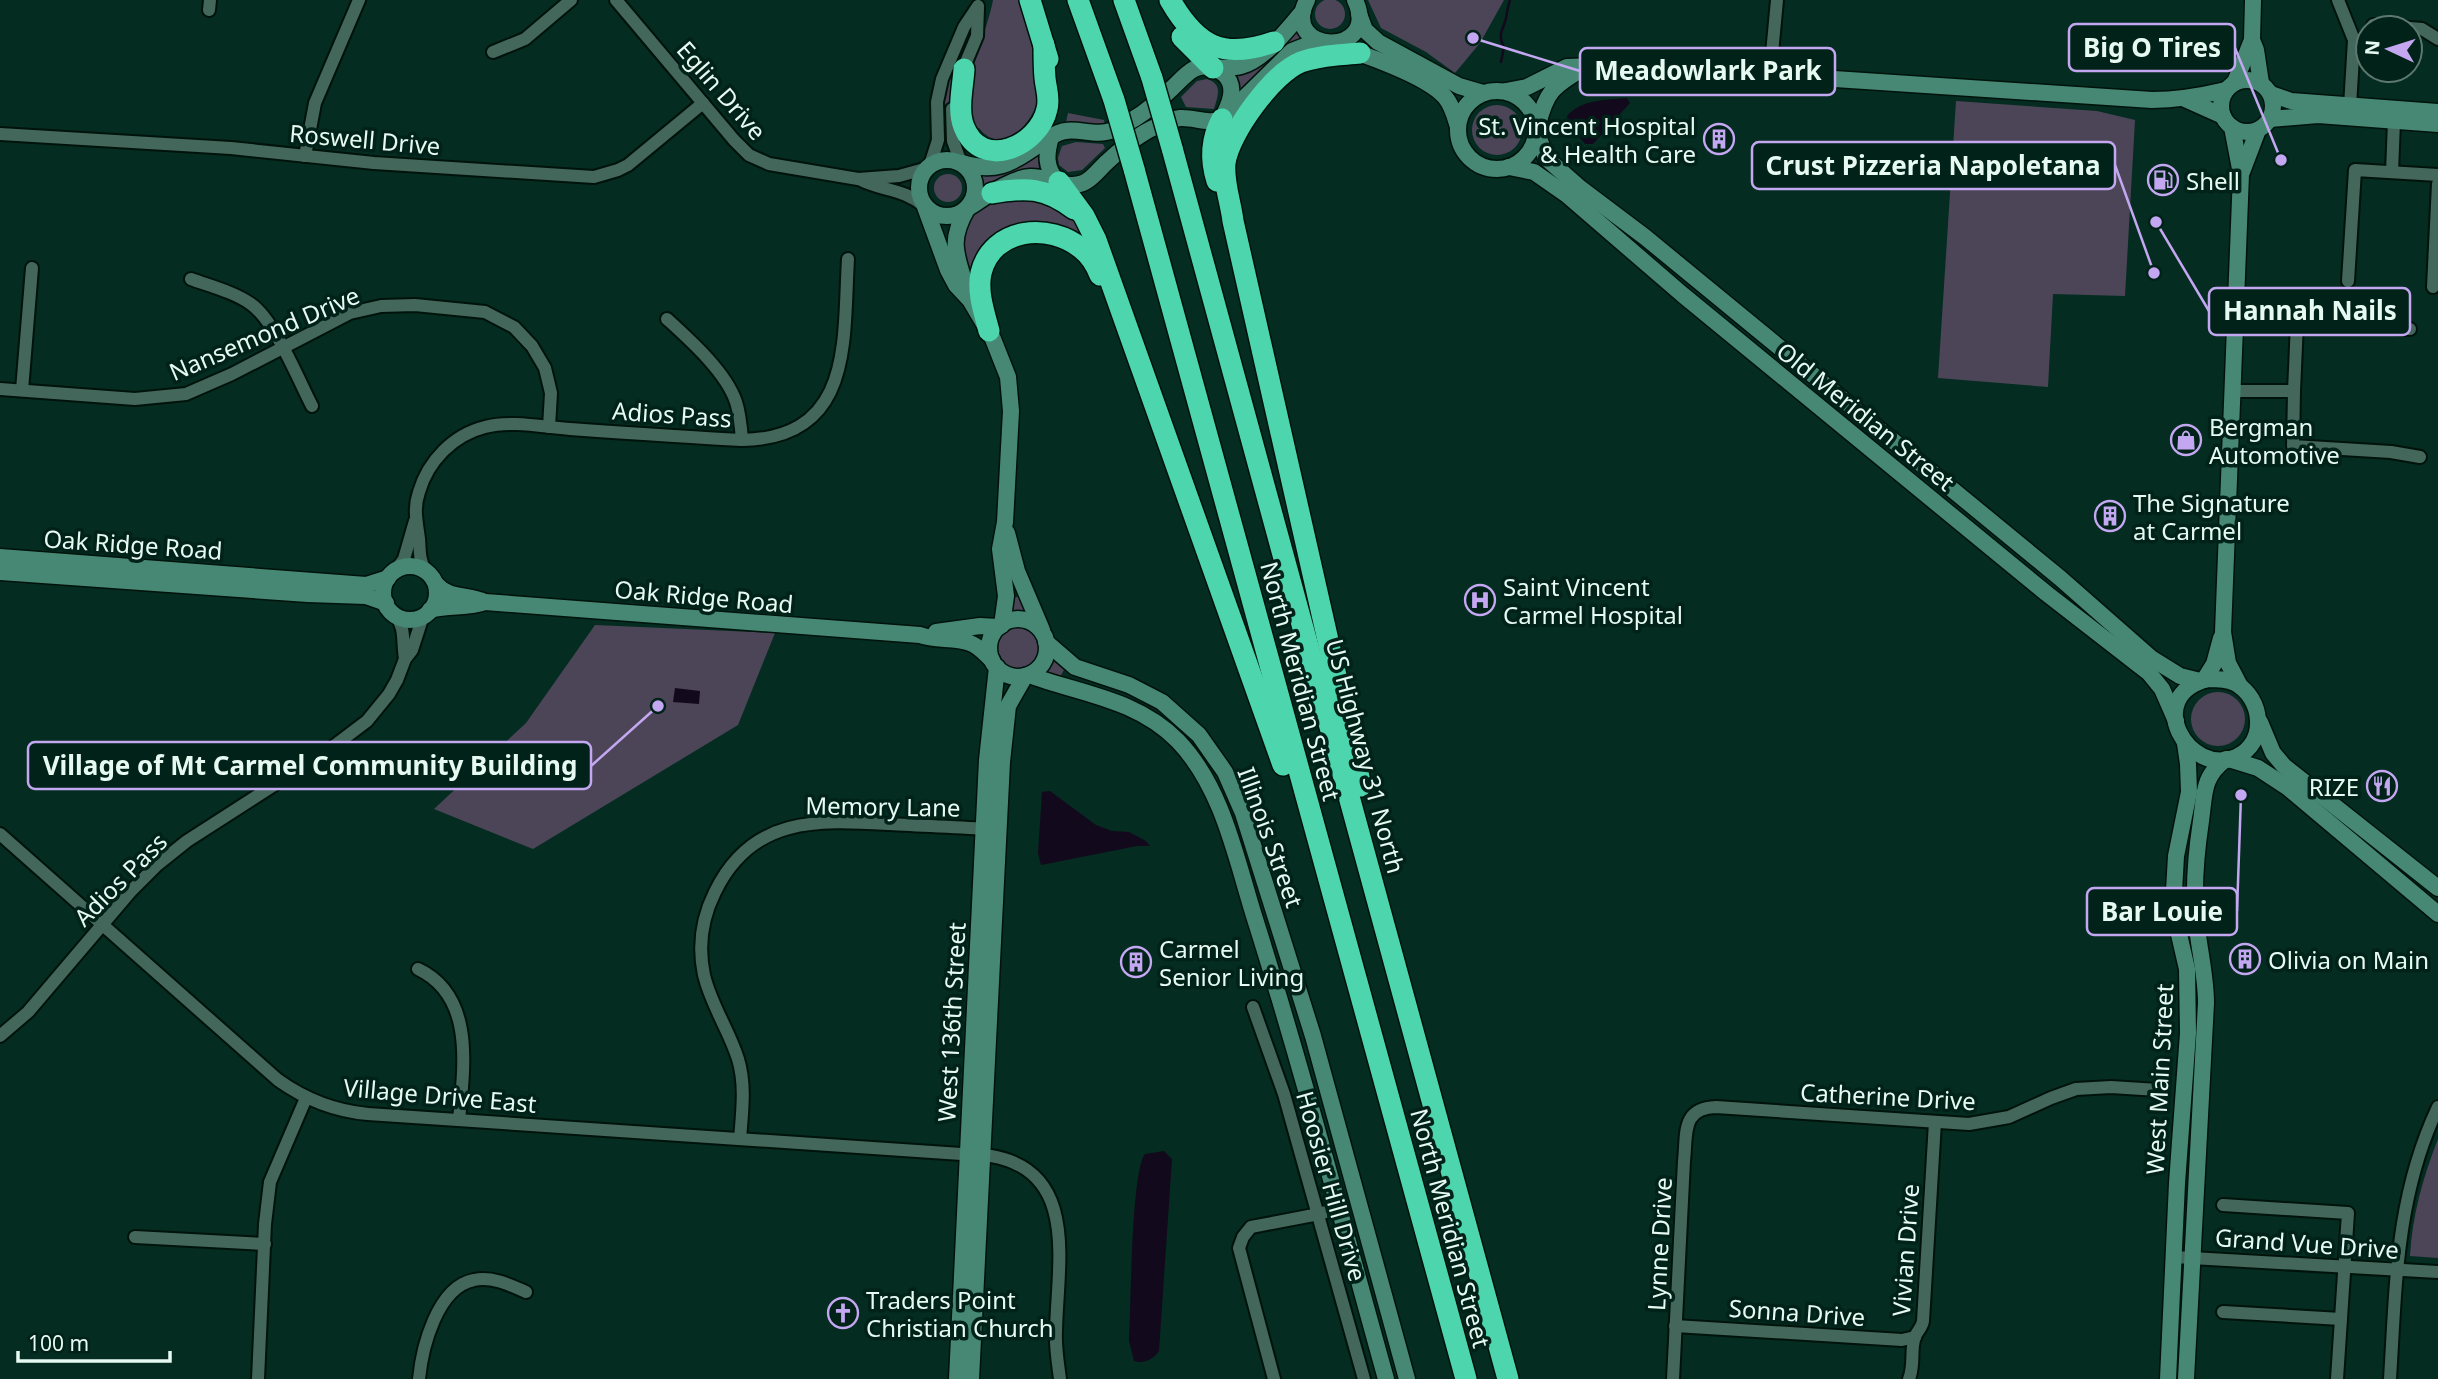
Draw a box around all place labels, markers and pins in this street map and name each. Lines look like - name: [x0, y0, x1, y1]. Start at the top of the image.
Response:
- callout: Big O Tires: [2069, 24, 2235, 71]
- callout: Meadowlark Park: [1580, 48, 1835, 95]
- place label: St. Vincent Hospital & Health Care: [1478, 109, 1696, 170]
- building icon: St. Vincent Hospital & Health Care: [1702, 122, 1736, 156]
- callout: Crust Pizzeria Napoletana: [1752, 142, 2115, 189]
- fuel station icon: Shell: [2146, 163, 2180, 197]
- place label: Shell: [2186, 164, 2240, 197]
- callout: Hannah Nails: [2209, 288, 2410, 335]
- place label: Bergman Automotive: [2209, 410, 2340, 471]
- shop icon: Bergman Automotive: [2169, 423, 2203, 457]
- place label: The Signature at Carmel: [2133, 486, 2290, 547]
- building icon: The Signature at Carmel: [2093, 499, 2127, 533]
- place label: Saint Vincent Carmel Hospital: [1503, 570, 1683, 631]
- hospital icon: Saint Vincent Carmel Hospital: [1463, 583, 1497, 617]
- callout: Village of Mt Carmel Community Building: [28, 742, 591, 789]
- restaurant icon: RIZE: [2365, 769, 2399, 803]
- place label: RIZE: [2309, 770, 2359, 803]
- callout: Bar Louie: [2087, 888, 2237, 935]
- place label: Carmel Senior Living: [1159, 932, 1304, 993]
- building icon: Olivia on Main: [2228, 942, 2262, 976]
- place label: Olivia on Main: [2268, 943, 2429, 976]
- building icon: Carmel Senior Living: [1119, 945, 1153, 979]
- place label: Traders Point Christian Church: [866, 1283, 1054, 1344]
- church icon: Traders Point Christian Church: [826, 1296, 860, 1330]

